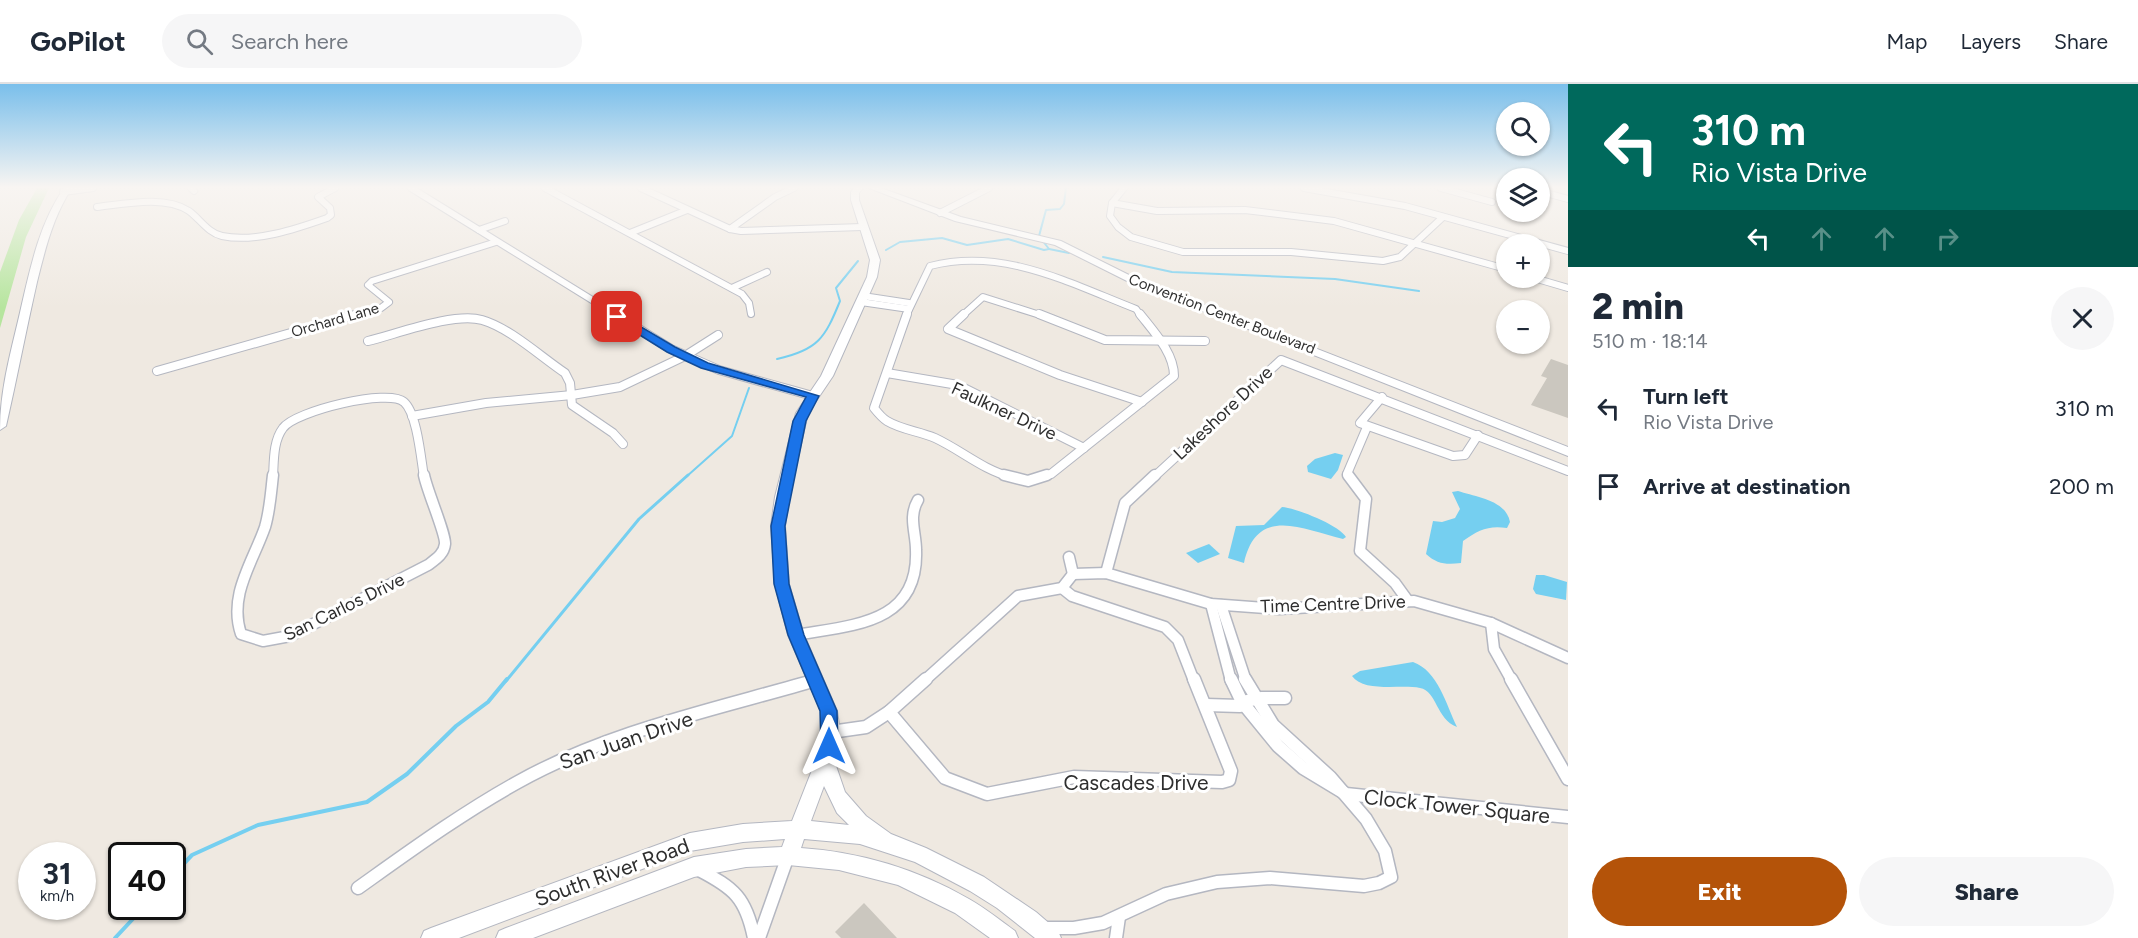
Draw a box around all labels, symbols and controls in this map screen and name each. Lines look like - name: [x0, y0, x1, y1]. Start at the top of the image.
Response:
- search box: [162, 14, 582, 68]
- text: GoPilot: [30, 24, 126, 58]
- icon: search: [183, 25, 216, 58]
- text: Search here: [231, 28, 348, 55]
- text: Map: [1887, 29, 1927, 54]
- text: Layers: [1960, 29, 2021, 54]
- text: Share: [2054, 29, 2108, 54]
- map controls: [1496, 102, 1550, 354]
- button: search: [1496, 102, 1550, 156]
- text: 310 m: [1691, 105, 1806, 156]
- icon: left: [1592, 108, 1670, 186]
- text: Rio Vista Drive: [1691, 156, 1867, 189]
- button: layers: [1496, 168, 1550, 222]
- icon: left: [1742, 222, 1775, 255]
- icon: ahead: [1805, 222, 1838, 255]
- icon: ahead: [1868, 222, 1901, 255]
- icon: right: [1931, 222, 1964, 255]
- button: +: [1496, 234, 1550, 288]
- street label: Convention Center Boulevard: [1126, 270, 1318, 358]
- text: 2 min: [1592, 285, 1684, 328]
- button: close: [2051, 287, 2114, 350]
- pin: [591, 291, 642, 342]
- street label: Orchard Lane: [289, 299, 381, 341]
- icon: arrive: [600, 300, 633, 333]
- button: −: [1496, 300, 1550, 354]
- text: 510 m · 18:14: [1592, 329, 1708, 353]
- street label: Lakeshore Drive: [1169, 361, 1277, 465]
- street label: Faulkner Drive: [948, 377, 1060, 445]
- text: Turn left: [1643, 383, 1729, 410]
- icon: left: [1592, 392, 1625, 425]
- text: 310 m: [2055, 395, 2114, 422]
- text: Rio Vista Drive: [1643, 410, 1773, 434]
- icon: arrive: [1592, 470, 1625, 503]
- text: Arrive at destination: [1643, 473, 1851, 500]
- text: 200 m: [2049, 473, 2114, 500]
- street label: San Carlos Drive: [280, 568, 408, 646]
- street label: Time Centre Drive: [1260, 590, 1406, 618]
- street label: San Juan Drive: [556, 706, 696, 774]
- position arrow: [797, 714, 861, 778]
- street label: Cascades Drive: [1063, 770, 1209, 795]
- street label: Clock Tower Square: [1363, 784, 1551, 828]
- street label: South River Road: [531, 832, 693, 912]
- speed limit sign: 40: [108, 842, 186, 920]
- text: 31: [42, 855, 72, 892]
- button: Exit: [1592, 857, 1847, 926]
- button: Share: [1859, 857, 2114, 926]
- text: km/h: [40, 887, 74, 905]

